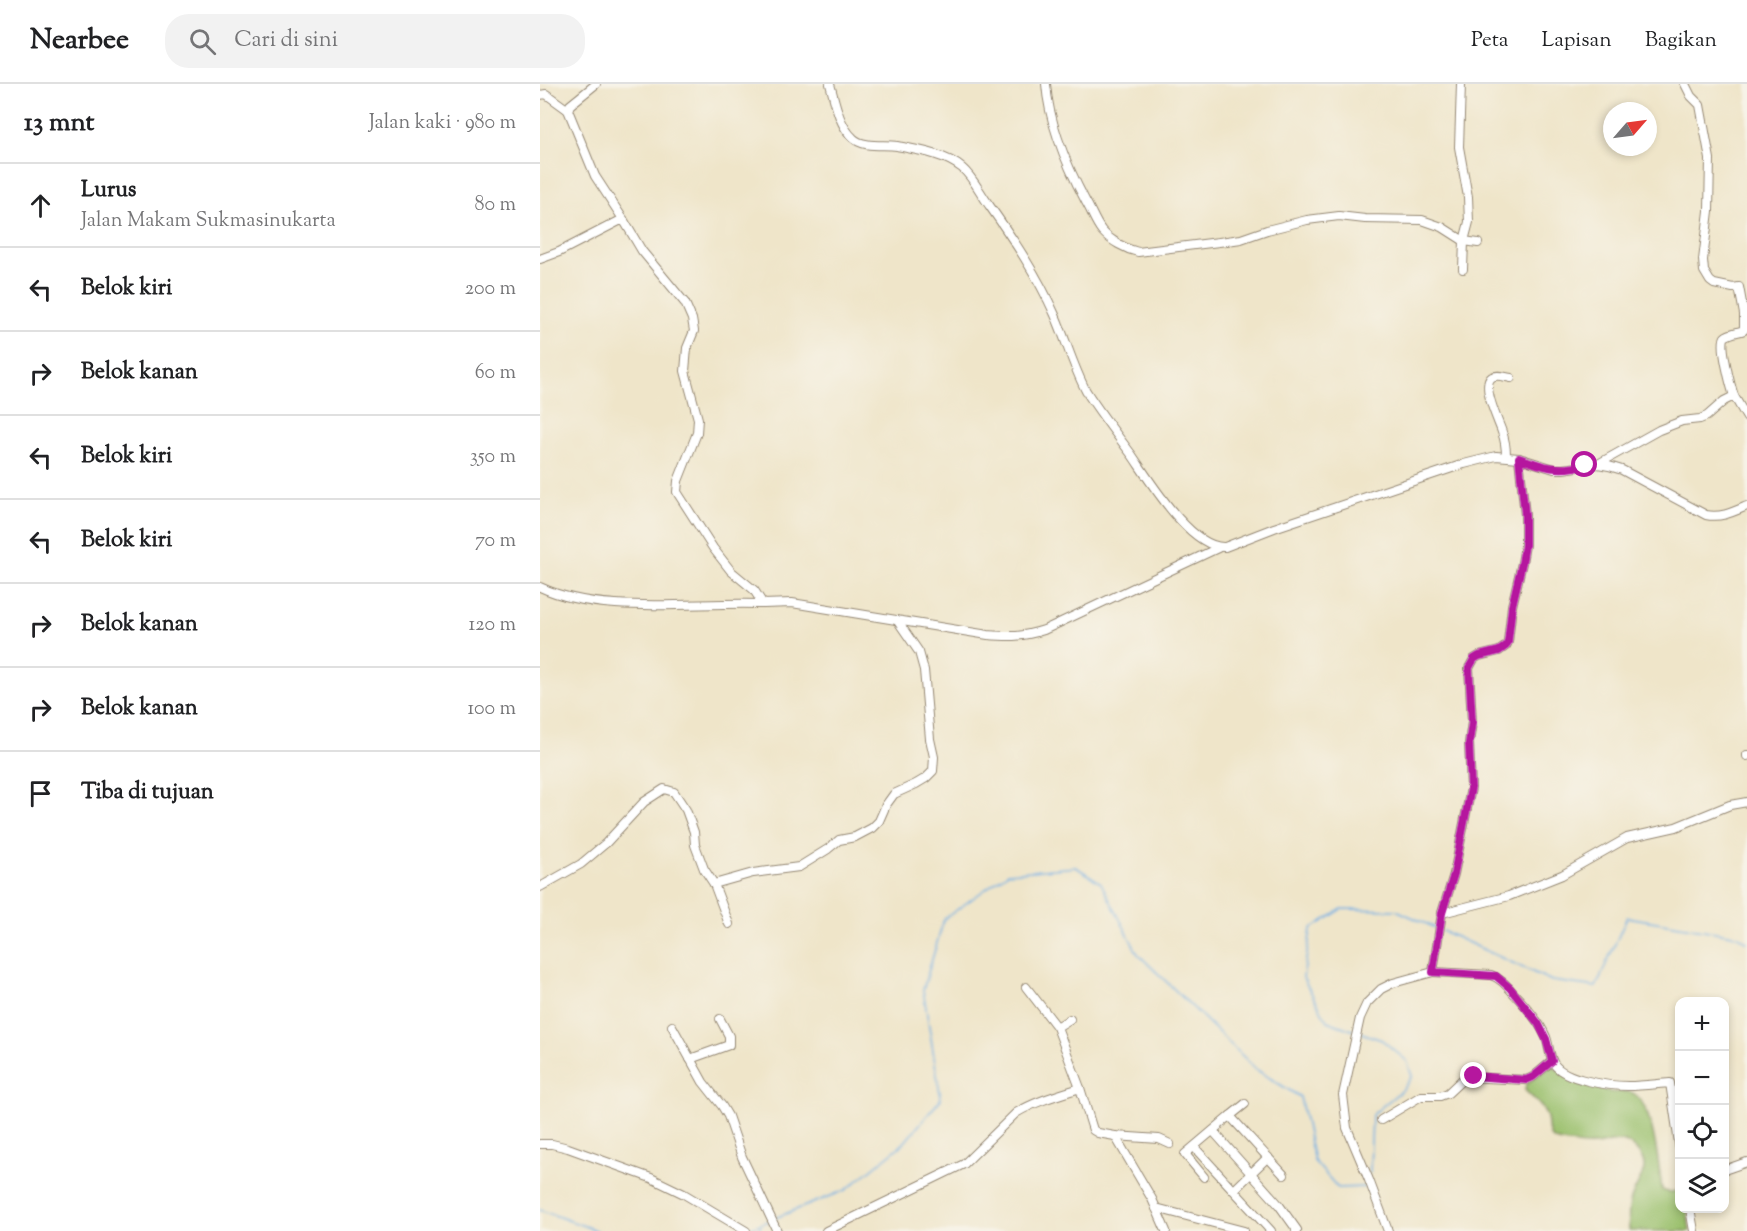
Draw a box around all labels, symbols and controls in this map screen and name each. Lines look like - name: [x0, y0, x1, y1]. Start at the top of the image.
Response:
- search box: [165, 14, 585, 68]
- text: Nearbee: [30, 21, 129, 61]
- icon: search: [186, 25, 219, 58]
- text: Cari di sini: [234, 25, 338, 57]
- text: Peta: [1471, 26, 1509, 56]
- text: Lapisan: [1542, 26, 1612, 56]
- text: Bagikan: [1645, 26, 1717, 56]
- north arrow: [1603, 102, 1657, 156]
- text: 13 mnt: [24, 105, 94, 142]
- text: Jalan kaki · 980 m: [369, 109, 516, 138]
- text: Lurus: [81, 175, 137, 207]
- icon: ahead: [24, 189, 57, 222]
- text: 80 m: [475, 191, 516, 220]
- text: Jalan Makam Sukmasinukarta: [81, 207, 336, 236]
- icon: left: [24, 273, 57, 306]
- text: Belok kiri: [81, 273, 172, 305]
- text: 200 m: [465, 275, 516, 304]
- icon: right: [24, 357, 57, 390]
- text: Belok kanan: [81, 357, 198, 389]
- text: 60 m: [475, 359, 516, 388]
- icon: left: [24, 441, 57, 474]
- text: Belok kiri: [81, 441, 172, 473]
- text: 350 m: [470, 443, 516, 472]
- route start: [1571, 451, 1597, 477]
- icon: left: [24, 525, 57, 558]
- text: Belok kiri: [81, 525, 172, 557]
- text: 70 m: [475, 527, 516, 556]
- icon: right: [24, 609, 57, 642]
- text: Belok kanan: [81, 609, 198, 641]
- text: 120 m: [468, 611, 516, 640]
- icon: right: [24, 693, 57, 726]
- text: Belok kanan: [81, 693, 198, 725]
- text: 100 m: [467, 695, 516, 724]
- icon: arrive: [24, 777, 57, 810]
- text: Tiba di tujuan: [81, 777, 214, 809]
- map controls: [1675, 997, 1729, 1213]
- button: +: [1675, 997, 1729, 1051]
- button: −: [1675, 1051, 1729, 1105]
- route end: [1460, 1062, 1486, 1088]
- button: locate: [1675, 1105, 1729, 1159]
- button: layers: [1675, 1159, 1729, 1213]

